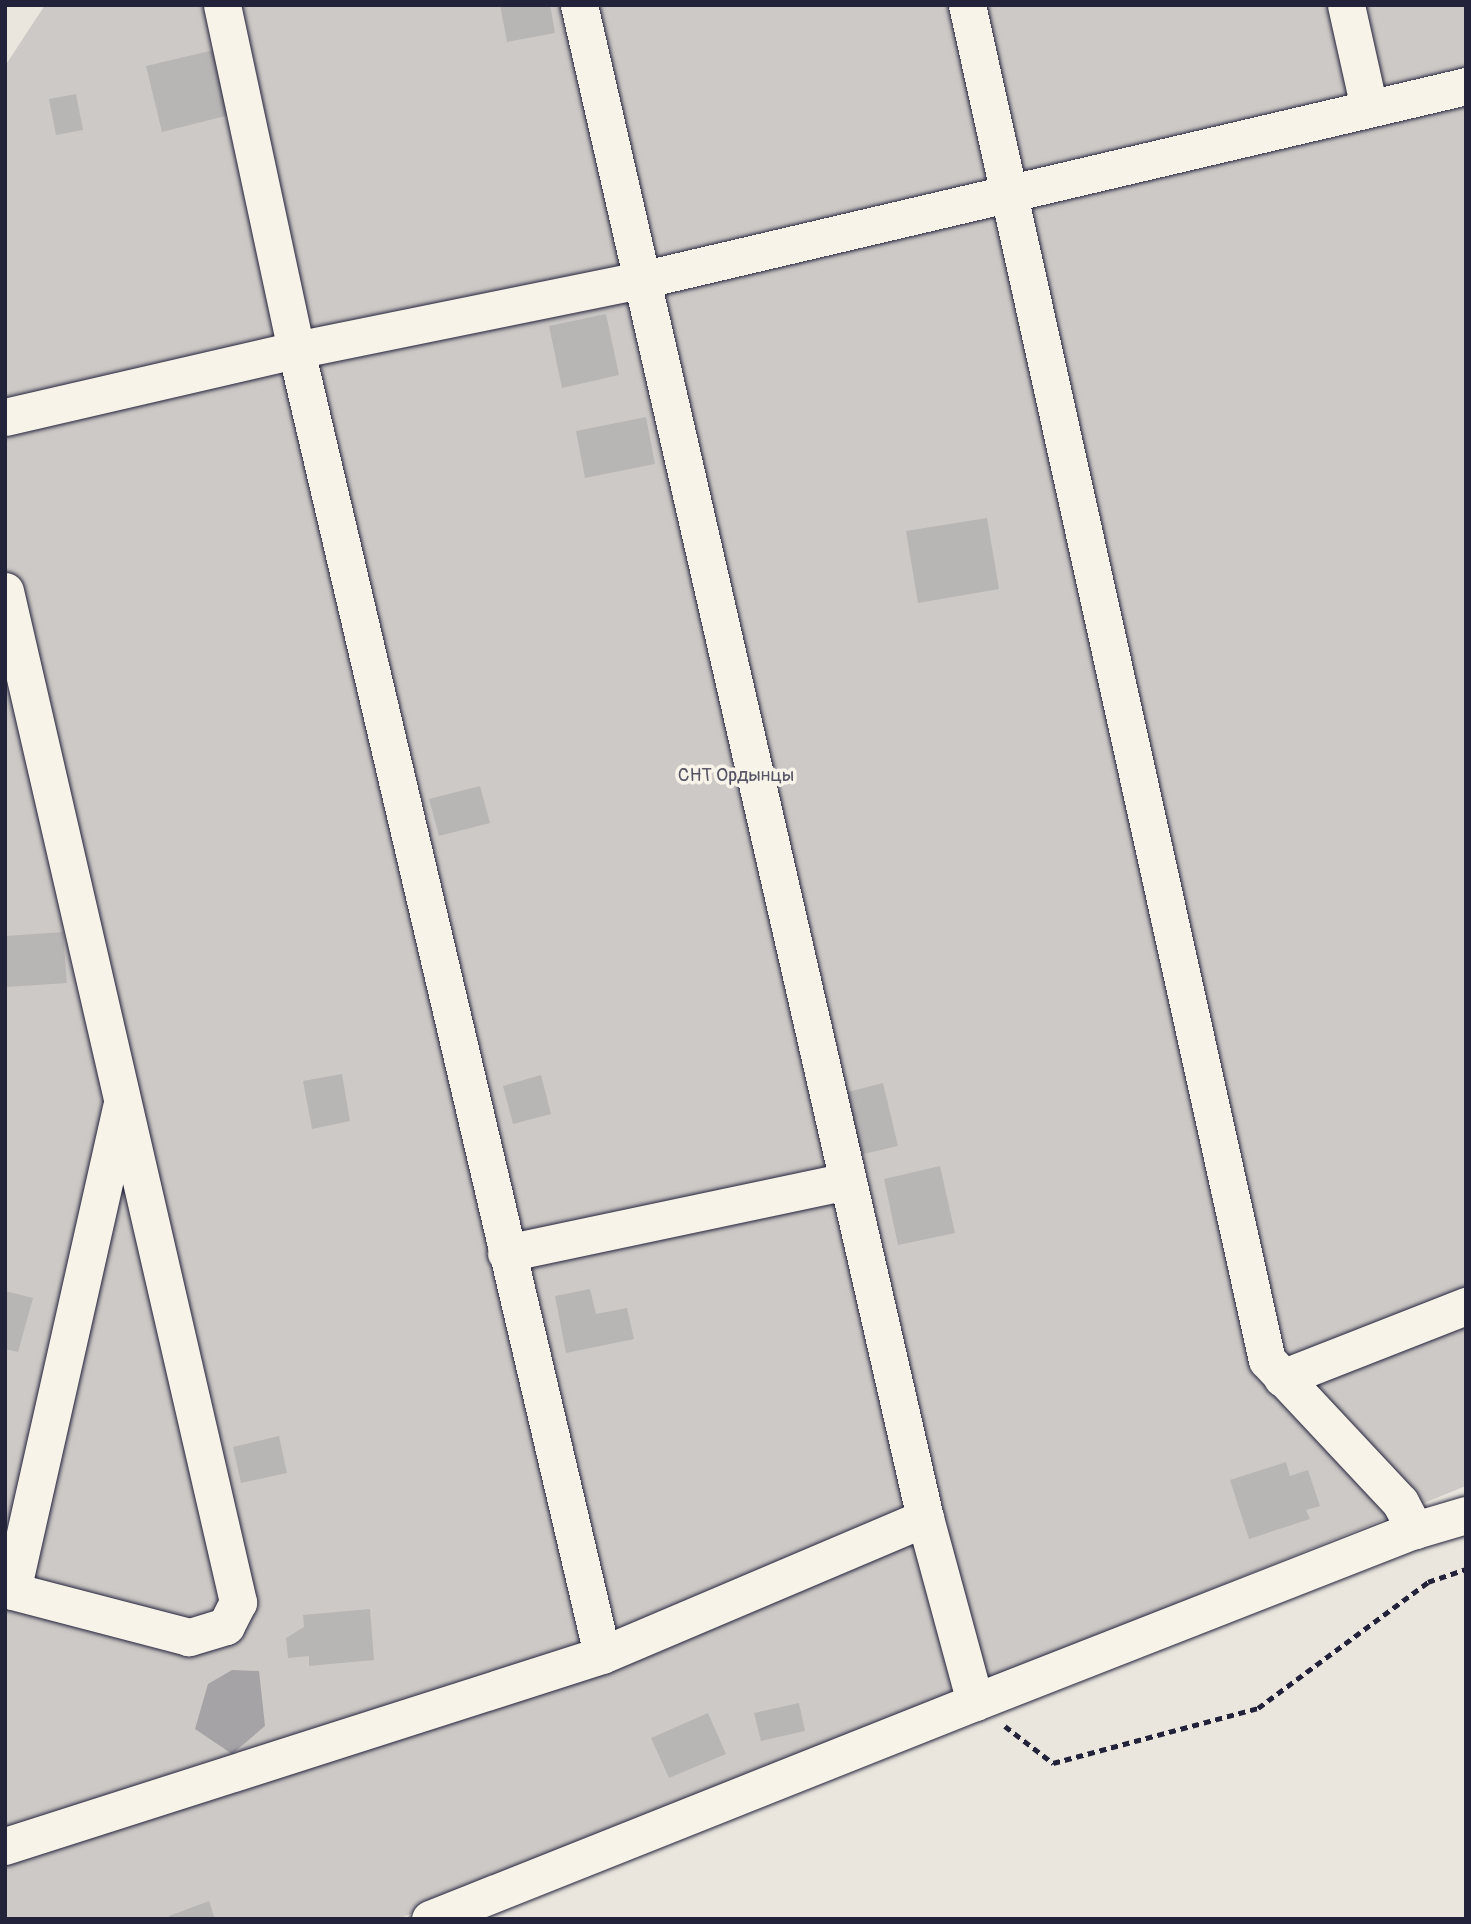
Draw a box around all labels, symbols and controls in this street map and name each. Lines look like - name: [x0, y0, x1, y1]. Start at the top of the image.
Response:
- park label: СНТ Ордынцы: [678, 765, 794, 787]

